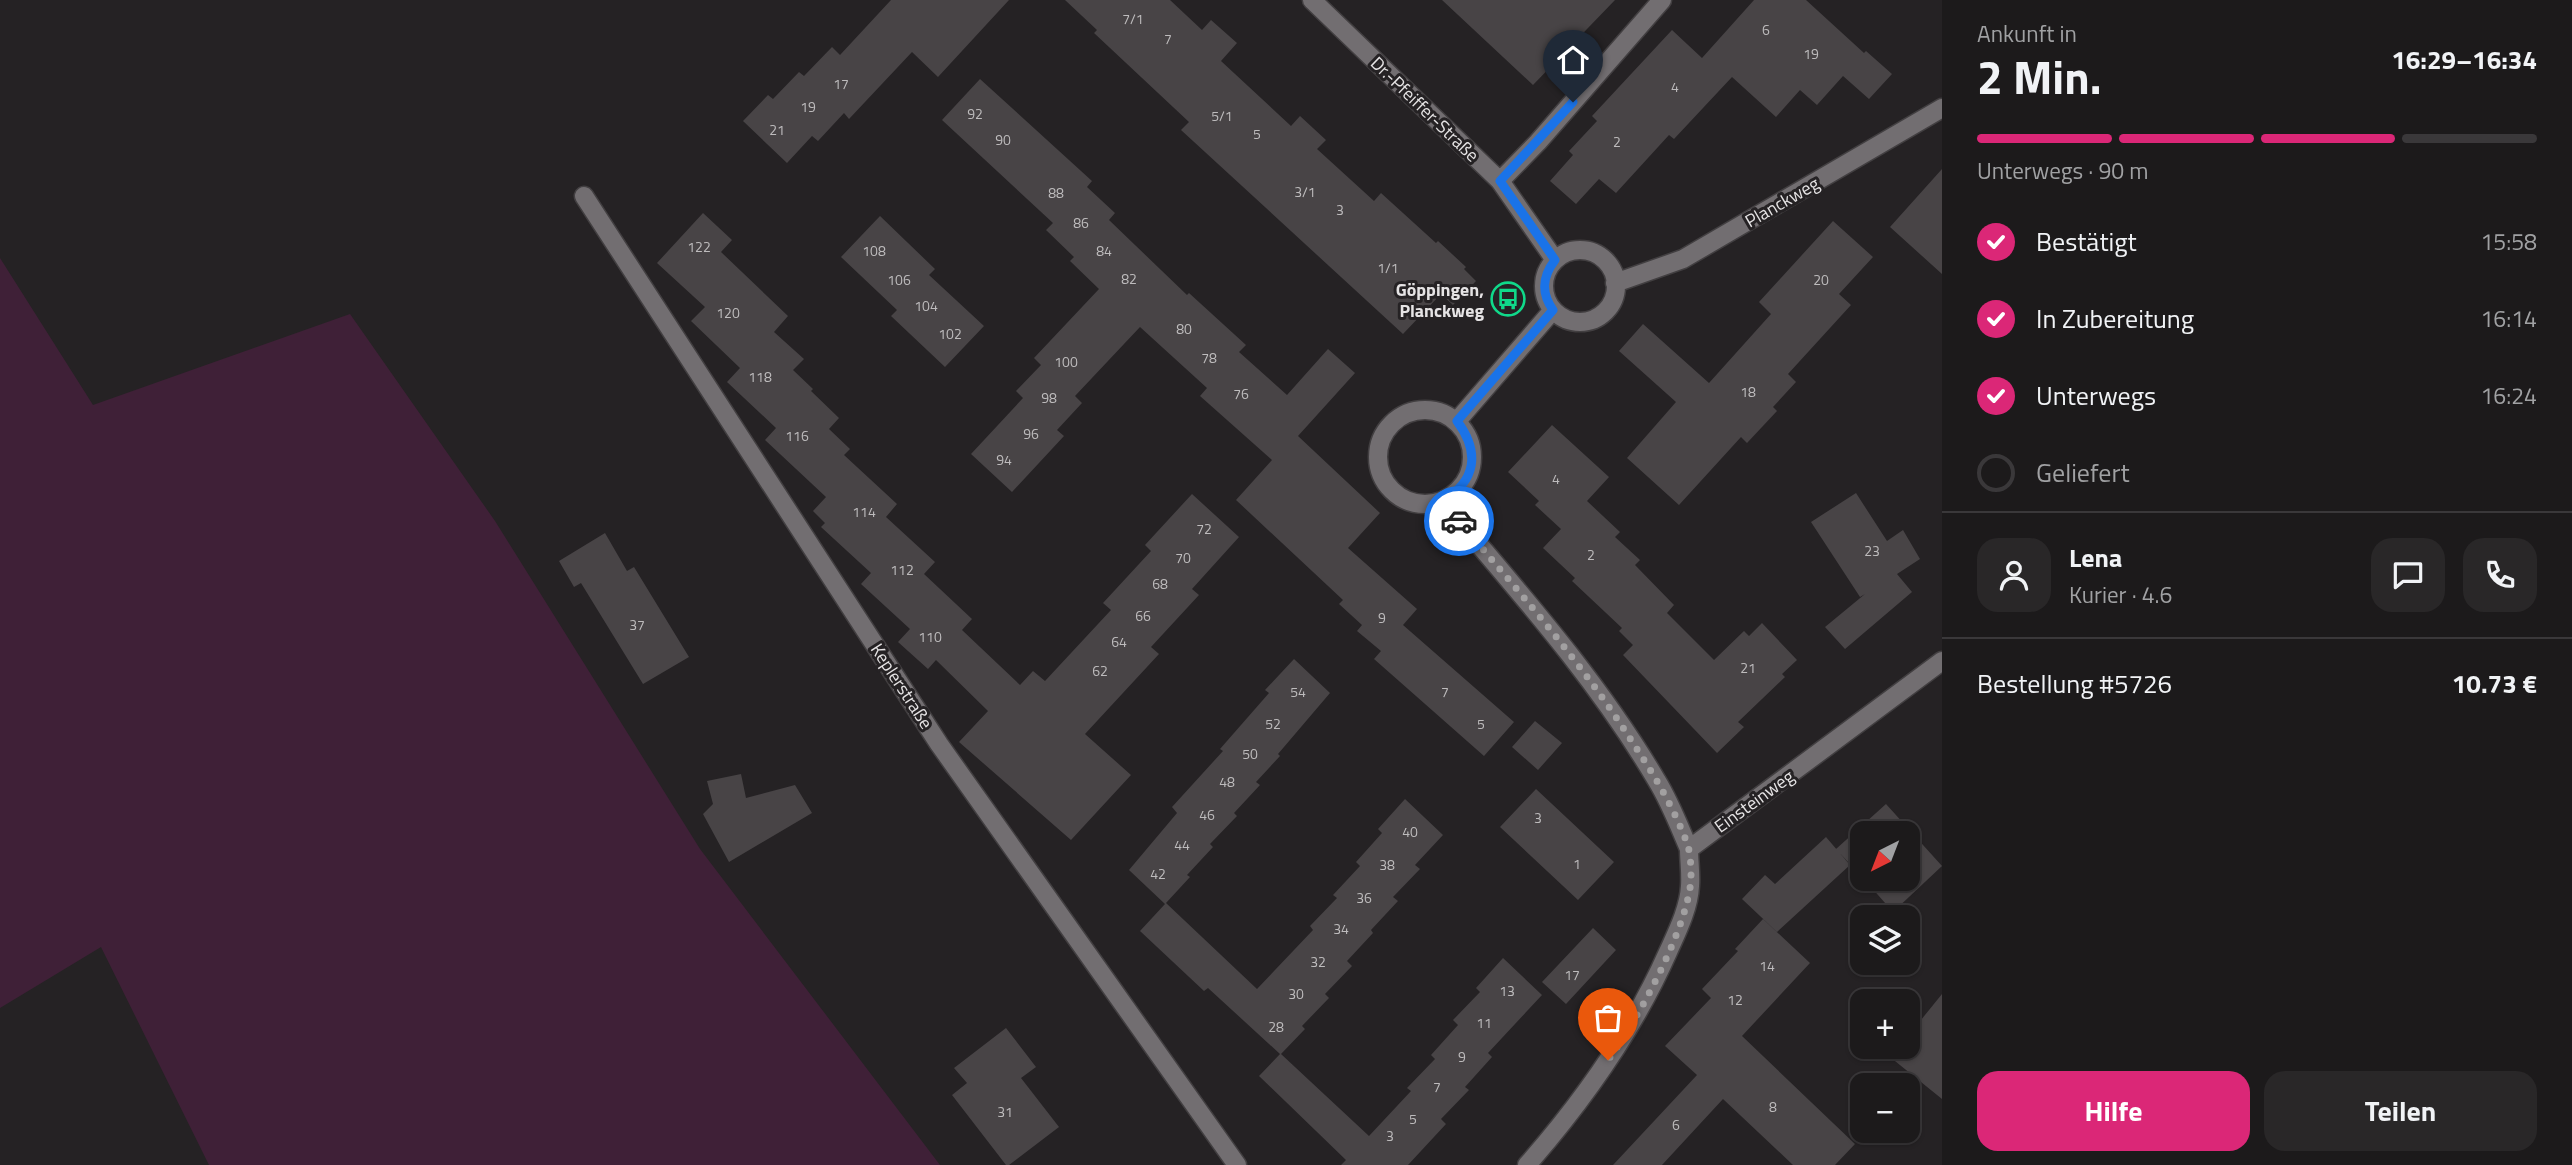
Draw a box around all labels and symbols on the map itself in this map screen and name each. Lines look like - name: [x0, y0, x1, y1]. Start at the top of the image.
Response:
- house number: 7/1: [1122, 8, 1144, 29]
- house number: 6: [1762, 19, 1770, 40]
- house number: 7: [1164, 28, 1172, 49]
- pin: [1543, 30, 1603, 102]
- house number: 19: [1803, 43, 1819, 64]
- street label: Dr.-Pfeiffer-Straße: [1365, 50, 1485, 168]
- house number: 17: [833, 73, 849, 94]
- house number: 4: [1671, 76, 1679, 97]
- house number: 19: [800, 96, 816, 117]
- house number: 92: [967, 103, 983, 124]
- house number: 5/1: [1211, 105, 1233, 126]
- house number: 21: [769, 119, 785, 140]
- house number: 5: [1253, 123, 1261, 144]
- house number: 90: [995, 129, 1011, 150]
- house number: 2: [1613, 131, 1621, 152]
- street label: Planckweg: [1740, 170, 1824, 234]
- house number: 3/1: [1294, 181, 1316, 202]
- house number: 88: [1048, 182, 1064, 203]
- house number: 3: [1336, 199, 1344, 220]
- house number: 86: [1073, 212, 1089, 233]
- house number: 122: [687, 236, 711, 257]
- house number: 108: [862, 240, 886, 261]
- house number: 84: [1096, 240, 1112, 261]
- house number: 1/1: [1377, 257, 1399, 278]
- house number: 82: [1121, 268, 1137, 289]
- house number: 106: [887, 269, 911, 290]
- house number: 20: [1813, 269, 1829, 290]
- place label: Göppingen, Planckweg: [1396, 276, 1484, 324]
- bus stop icon: Göppingen, Planckweg: [1489, 280, 1527, 318]
- house number: 104: [914, 295, 938, 316]
- house number: 120: [716, 302, 740, 323]
- house number: 80: [1176, 318, 1192, 339]
- house number: 102: [938, 323, 962, 344]
- house number: 78: [1201, 347, 1217, 368]
- house number: 100: [1054, 351, 1078, 372]
- house number: 118: [748, 366, 772, 387]
- house number: 18: [1740, 381, 1756, 402]
- house number: 76: [1233, 383, 1249, 404]
- house number: 98: [1041, 387, 1057, 408]
- house number: 96: [1023, 423, 1039, 444]
- house number: 116: [785, 425, 809, 446]
- house number: 94: [996, 449, 1012, 470]
- house number: 4: [1552, 468, 1560, 489]
- courier: [1424, 486, 1494, 556]
- house number: 114: [852, 501, 876, 522]
- house number: 72: [1196, 518, 1212, 539]
- house number: 23: [1864, 540, 1880, 561]
- house number: 2: [1587, 544, 1595, 565]
- house number: 70: [1175, 547, 1191, 568]
- house number: 112: [890, 559, 914, 580]
- house number: 68: [1152, 573, 1168, 594]
- house number: 66: [1135, 605, 1151, 626]
- house number: 9: [1378, 607, 1386, 628]
- house number: 37: [629, 614, 645, 635]
- house number: 110: [918, 626, 942, 647]
- house number: 64: [1111, 631, 1127, 652]
- street label: Keplerstraße: [864, 638, 940, 734]
- house number: 21: [1740, 657, 1756, 678]
- house number: 62: [1092, 660, 1108, 681]
- house number: 54: [1290, 681, 1306, 702]
- house number: 7: [1441, 681, 1449, 702]
- house number: 52: [1265, 713, 1281, 734]
- house number: 5: [1477, 713, 1485, 734]
- house number: 50: [1242, 743, 1258, 764]
- street label: Einsteinweg: [1709, 763, 1799, 839]
- house number: 48: [1219, 771, 1235, 792]
- house number: 46: [1199, 804, 1215, 825]
- house number: 3: [1534, 807, 1542, 828]
- house number: 40: [1402, 821, 1418, 842]
- north arrow: [1850, 821, 1920, 891]
- house number: 44: [1174, 834, 1190, 855]
- house number: 1: [1573, 853, 1581, 874]
- house number: 38: [1379, 854, 1395, 875]
- house number: 42: [1150, 863, 1166, 884]
- house number: 36: [1356, 887, 1372, 908]
- house number: 34: [1333, 918, 1349, 939]
- house number: 32: [1310, 951, 1326, 972]
- house number: 14: [1759, 955, 1775, 976]
- house number: 17: [1564, 964, 1580, 985]
- house number: 13: [1499, 980, 1515, 1001]
- house number: 30: [1288, 983, 1304, 1004]
- pin: [1578, 988, 1638, 1060]
- house number: 12: [1727, 989, 1743, 1010]
- house number: 11: [1476, 1012, 1492, 1033]
- house number: 28: [1268, 1016, 1284, 1037]
- house number: 9: [1458, 1046, 1466, 1067]
- house number: 7: [1433, 1076, 1441, 1097]
- house number: 8: [1769, 1096, 1777, 1117]
- house number: 31: [997, 1101, 1013, 1122]
- house number: 5: [1409, 1108, 1417, 1129]
- house number: 6: [1672, 1114, 1680, 1135]
- house number: 3: [1386, 1125, 1394, 1146]

